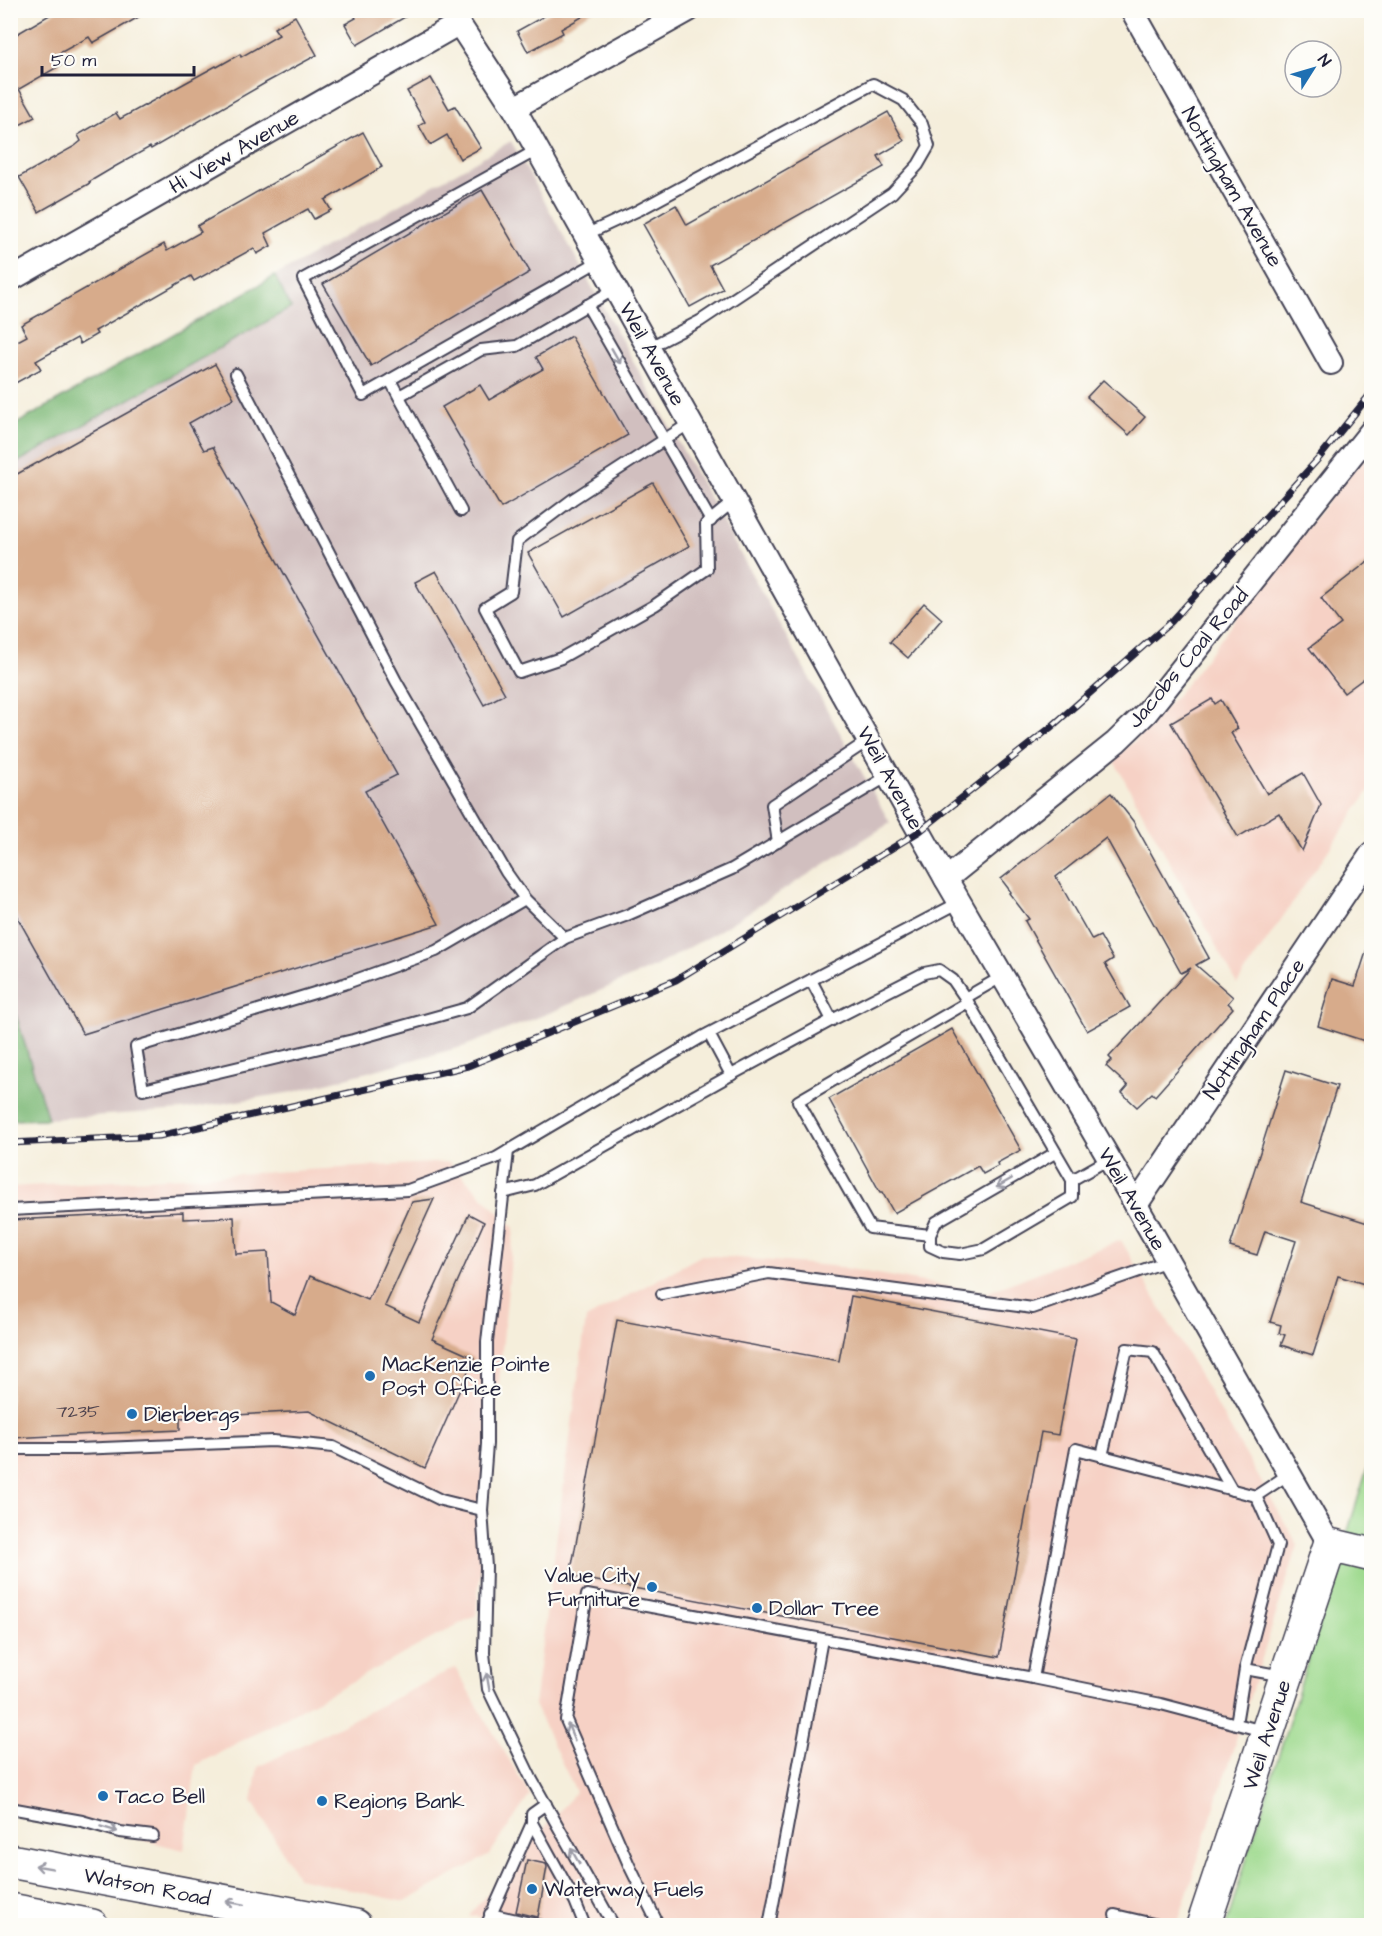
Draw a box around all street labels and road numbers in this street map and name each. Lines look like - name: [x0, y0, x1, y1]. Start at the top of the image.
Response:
- street label: Nottingham Avenue: [1173, 102, 1290, 273]
- street label: Hi View Avenue: [164, 103, 304, 201]
- street label: Weil Avenue: [612, 297, 692, 411]
- street label: Jacobs Coal Road: [1121, 581, 1255, 734]
- street label: Weil Avenue: [850, 721, 930, 835]
- street label: Nottingham Place: [1196, 953, 1314, 1106]
- street label: Weil Avenue: [1091, 1142, 1173, 1256]
- street label: Weil Avenue: [1236, 1676, 1298, 1794]
- street label: Watson Road: [81, 1861, 213, 1914]

